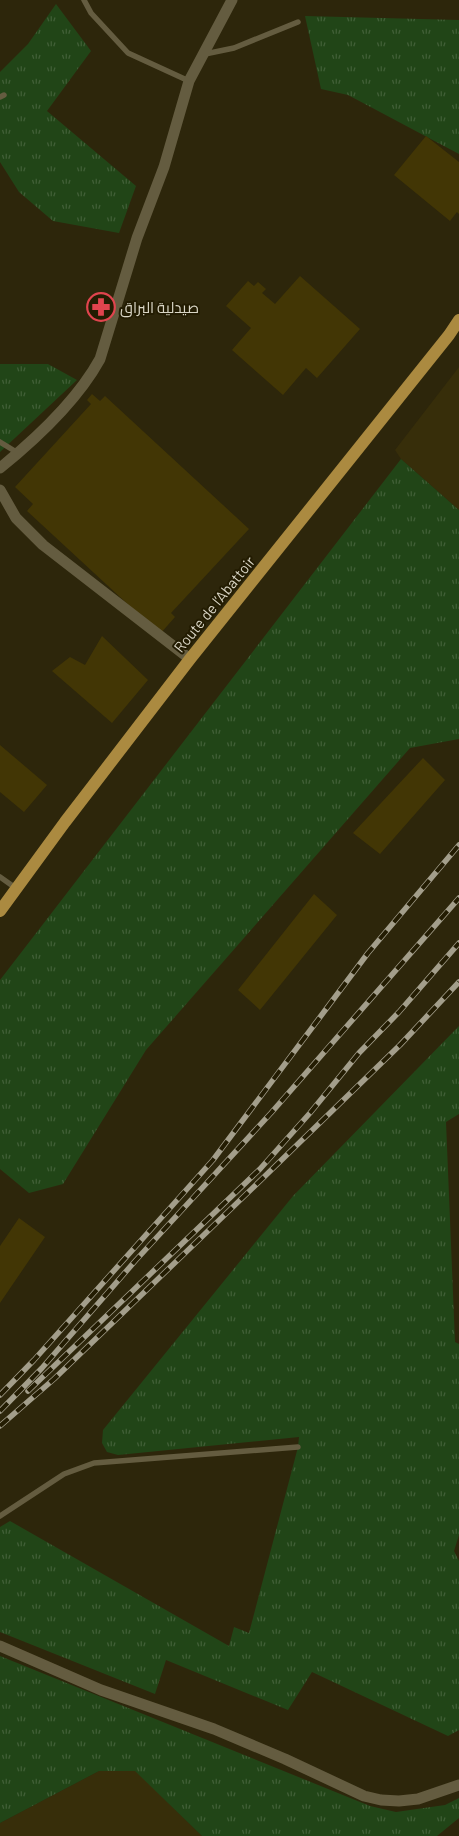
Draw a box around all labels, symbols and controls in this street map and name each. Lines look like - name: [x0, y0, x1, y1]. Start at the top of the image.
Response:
- pharmacy icon: صيدلية البراق: [86, 292, 116, 322]
- place label: صيدلية البراق: [120, 298, 199, 318]
- street label: Route de l’Abattoir: [170, 552, 259, 656]

